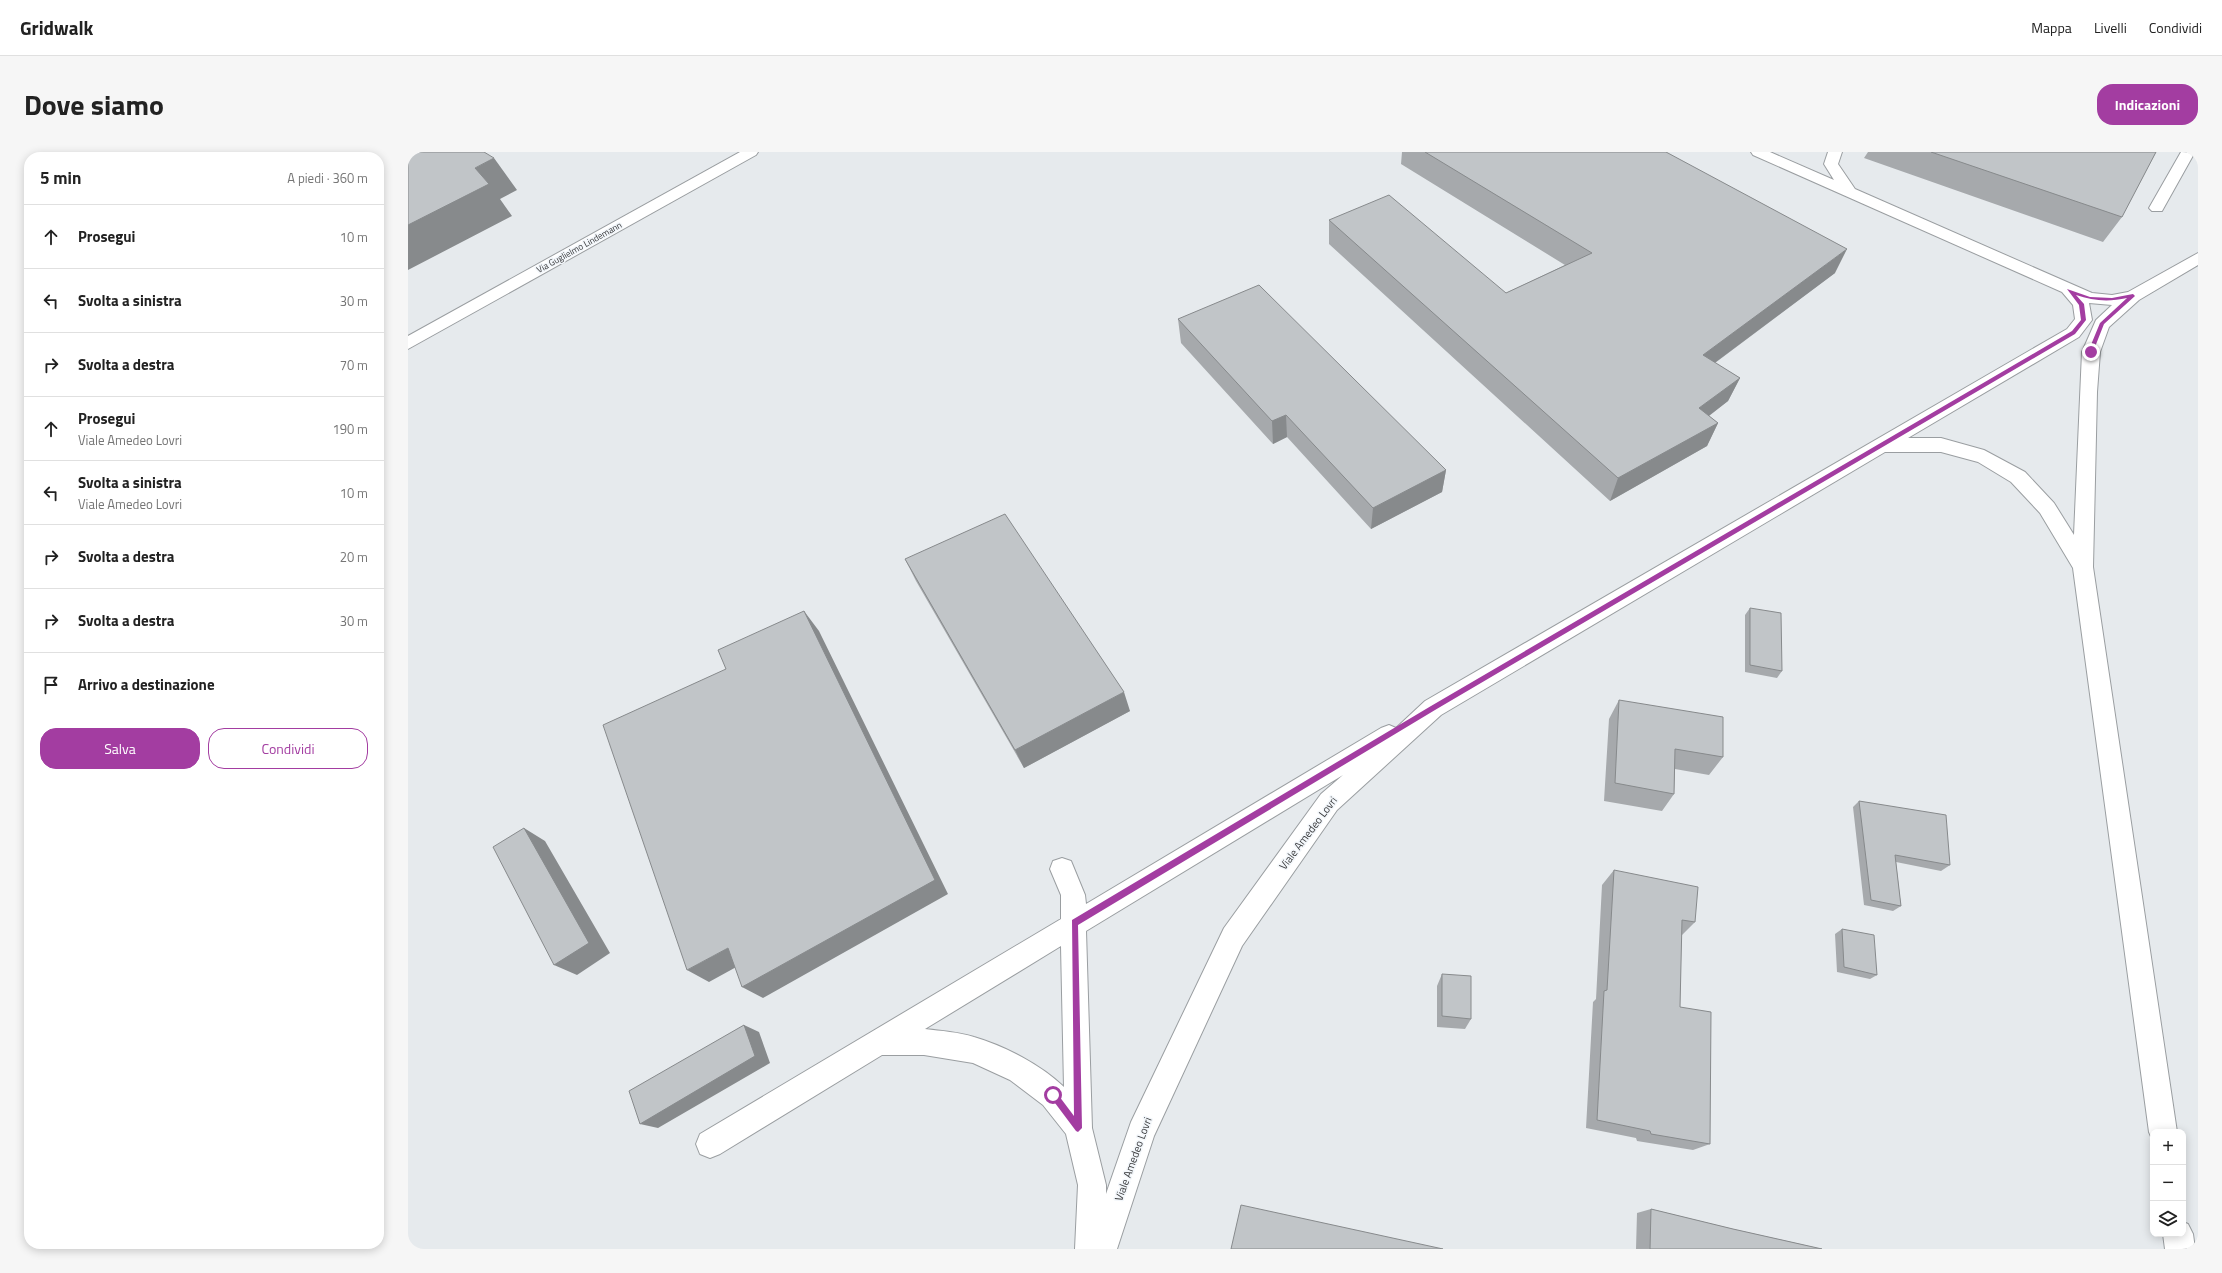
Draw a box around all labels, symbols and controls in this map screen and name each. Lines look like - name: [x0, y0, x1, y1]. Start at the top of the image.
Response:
- text: Gridwalk: [20, 13, 93, 42]
- text: Mappa: [2031, 17, 2072, 38]
- text: Livelli: [2094, 17, 2127, 38]
- text: Condividi: [2149, 17, 2202, 38]
- text: Dove siamo: [24, 83, 164, 126]
- button: Indicazioni: [2097, 84, 2198, 125]
- text: 5 min: [40, 165, 81, 191]
- text: A piedi · 360 m: [287, 168, 368, 188]
- street label: Via Guglielmo Lindemann: [534, 218, 624, 276]
- text: Prosegui: [78, 225, 135, 248]
- icon: ahead: [40, 226, 62, 248]
- text: 10 m: [340, 227, 368, 247]
- text: Svolta a sinistra: [78, 289, 182, 312]
- icon: left: [40, 290, 62, 312]
- text: 30 m: [340, 291, 368, 311]
- route end: [2082, 343, 2100, 361]
- text: Svolta a destra: [78, 353, 175, 376]
- icon: right: [40, 354, 62, 376]
- text: 70 m: [340, 355, 368, 375]
- text: Prosegui: [78, 407, 135, 430]
- icon: ahead: [40, 418, 62, 440]
- text: 190 m: [332, 419, 368, 439]
- text: Viale Amedeo Lovri: [78, 430, 182, 450]
- text: Svolta a sinistra: [78, 471, 182, 494]
- icon: left: [40, 482, 62, 504]
- text: 10 m: [340, 483, 368, 503]
- text: Viale Amedeo Lovri: [78, 494, 182, 514]
- text: Svolta a destra: [78, 545, 175, 568]
- icon: right: [40, 546, 62, 568]
- text: 20 m: [340, 547, 368, 567]
- text: Svolta a destra: [78, 609, 175, 632]
- icon: right: [40, 610, 62, 632]
- text: 30 m: [340, 611, 368, 631]
- text: Arrivo a destinazione: [78, 673, 215, 696]
- icon: arrive: [40, 674, 62, 696]
- button: Salva: [40, 728, 200, 769]
- button: Condividi: [208, 728, 368, 769]
- street label: Viale Amedeo Lovri: [1275, 793, 1341, 873]
- route start: [1044, 1086, 1062, 1104]
- street label: Viale Amedeo Lovri: [1110, 1115, 1156, 1203]
- map controls: [2150, 1129, 2186, 1237]
- button: +: [2150, 1129, 2186, 1165]
- button: −: [2150, 1165, 2186, 1201]
- button: layers: [2150, 1201, 2186, 1237]

